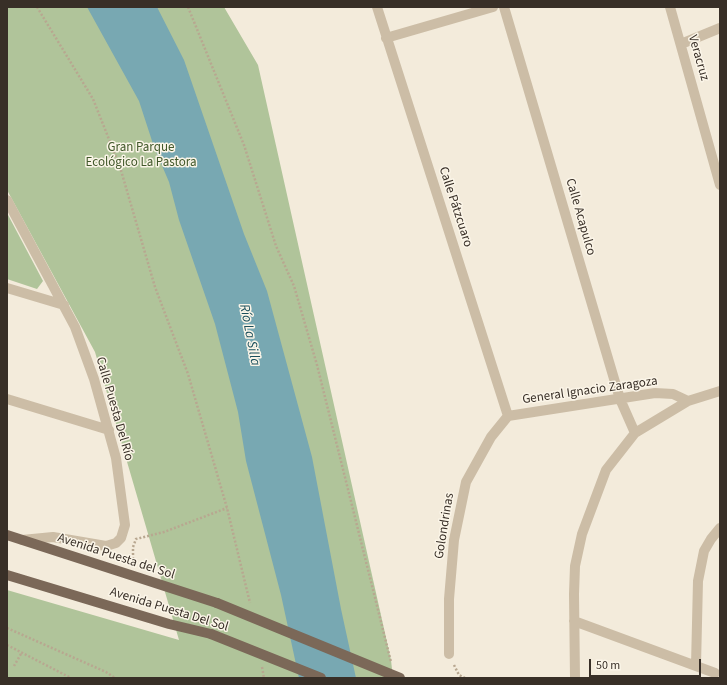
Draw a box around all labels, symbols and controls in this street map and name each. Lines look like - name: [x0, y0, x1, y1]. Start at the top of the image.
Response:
- street label: Veracruz: [684, 33, 712, 83]
- park label: Gran Parque Ecológico La Pastora: [86, 140, 196, 171]
- street label: Calle Pátzcuaro: [435, 165, 475, 249]
- street label: Calle Acapulco: [562, 177, 598, 257]
- water label: Río La Silla: [235, 303, 263, 367]
- street label: Calle Puesta Del Río: [92, 355, 136, 463]
- street label: General Ignacio Zaragoza: [521, 374, 659, 408]
- street label: Golondrinas: [432, 492, 458, 560]
- street label: Avenida Puesta del Sol: [55, 531, 177, 583]
- street label: Avenida Puesta Del Sol: [108, 585, 230, 635]
- scale bar: [591, 651, 703, 677]
- text: 50 m: [596, 657, 620, 674]

